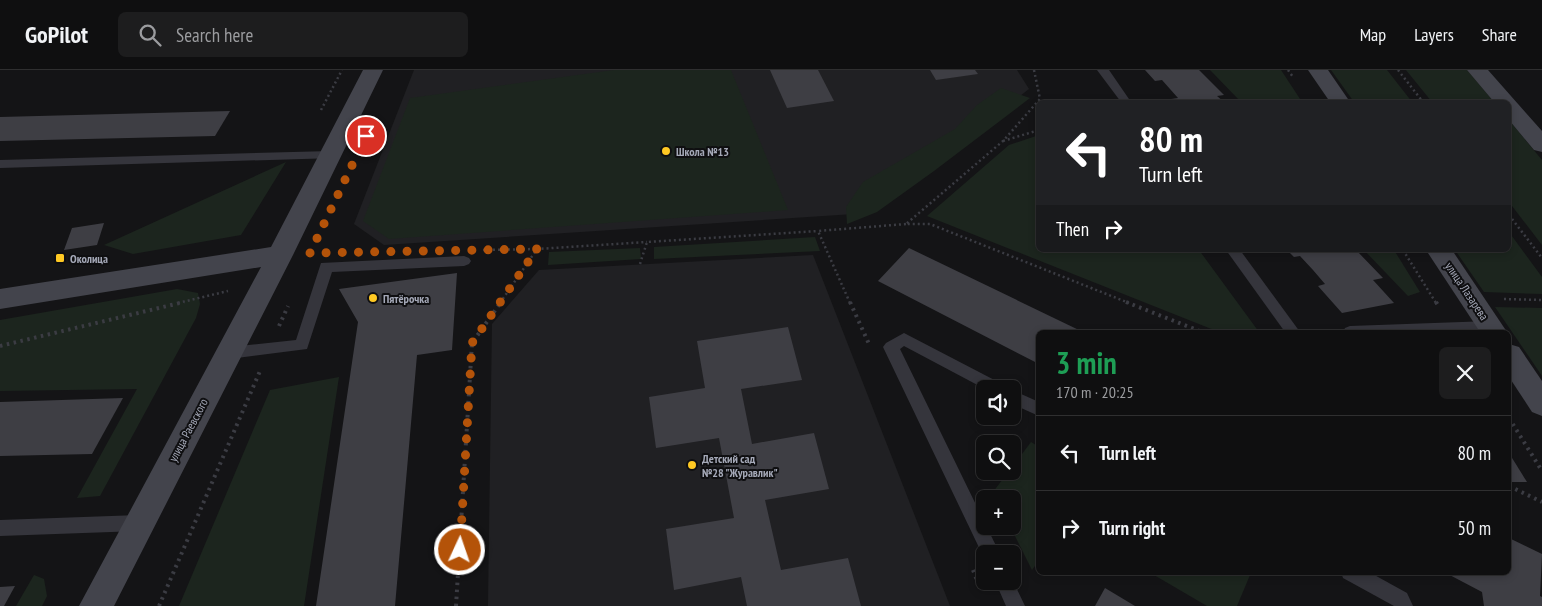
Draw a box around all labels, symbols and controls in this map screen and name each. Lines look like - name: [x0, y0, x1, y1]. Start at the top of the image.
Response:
- search box: [118, 12, 468, 57]
- text: GoPilot: [25, 19, 88, 50]
- icon: search: [136, 21, 164, 49]
- text: Search here: [176, 23, 253, 47]
- text: Map: [1360, 23, 1386, 46]
- text: Layers: [1414, 23, 1454, 46]
- text: Share: [1482, 23, 1517, 46]
- pin: [345, 115, 387, 157]
- text: 80 m: [1139, 116, 1203, 162]
- icon: left: [1056, 120, 1121, 185]
- icon: arrive: [352, 122, 380, 150]
- place label: Школа №13: [676, 144, 729, 159]
- marker: Школа №13: [660, 145, 672, 157]
- text: Turn left: [1139, 160, 1203, 188]
- icon: right: [1099, 215, 1127, 243]
- text: Then: [1056, 217, 1089, 241]
- place label: Околица: [70, 251, 108, 266]
- marker: Околица: [54, 252, 66, 264]
- street label: улица Лазарева: [1442, 259, 1492, 323]
- place label: Пятёрочка: [383, 291, 429, 306]
- marker: Пятёрочка: [367, 292, 379, 304]
- text: 3 min: [1056, 343, 1117, 382]
- button: close: [1439, 347, 1491, 399]
- map controls: [976, 380, 1021, 590]
- button: sound: [976, 380, 1021, 425]
- text: 170 m · 20:25: [1056, 382, 1134, 402]
- street label: улица Раевского: [165, 396, 211, 464]
- button: search: [976, 435, 1021, 480]
- icon: left: [1056, 439, 1084, 467]
- text: Turn left: [1099, 441, 1156, 465]
- text: 80 m: [1458, 441, 1491, 465]
- place label: Детский сад №28 "Журавлик": [702, 451, 778, 480]
- marker: Детский сад №28 "Журавлик": [686, 459, 698, 471]
- button: +: [976, 490, 1021, 535]
- icon: right: [1056, 514, 1084, 542]
- text: Turn right: [1099, 516, 1165, 540]
- text: 50 m: [1458, 516, 1491, 540]
- position arrow: [433, 523, 485, 575]
- button: −: [976, 545, 1021, 590]

